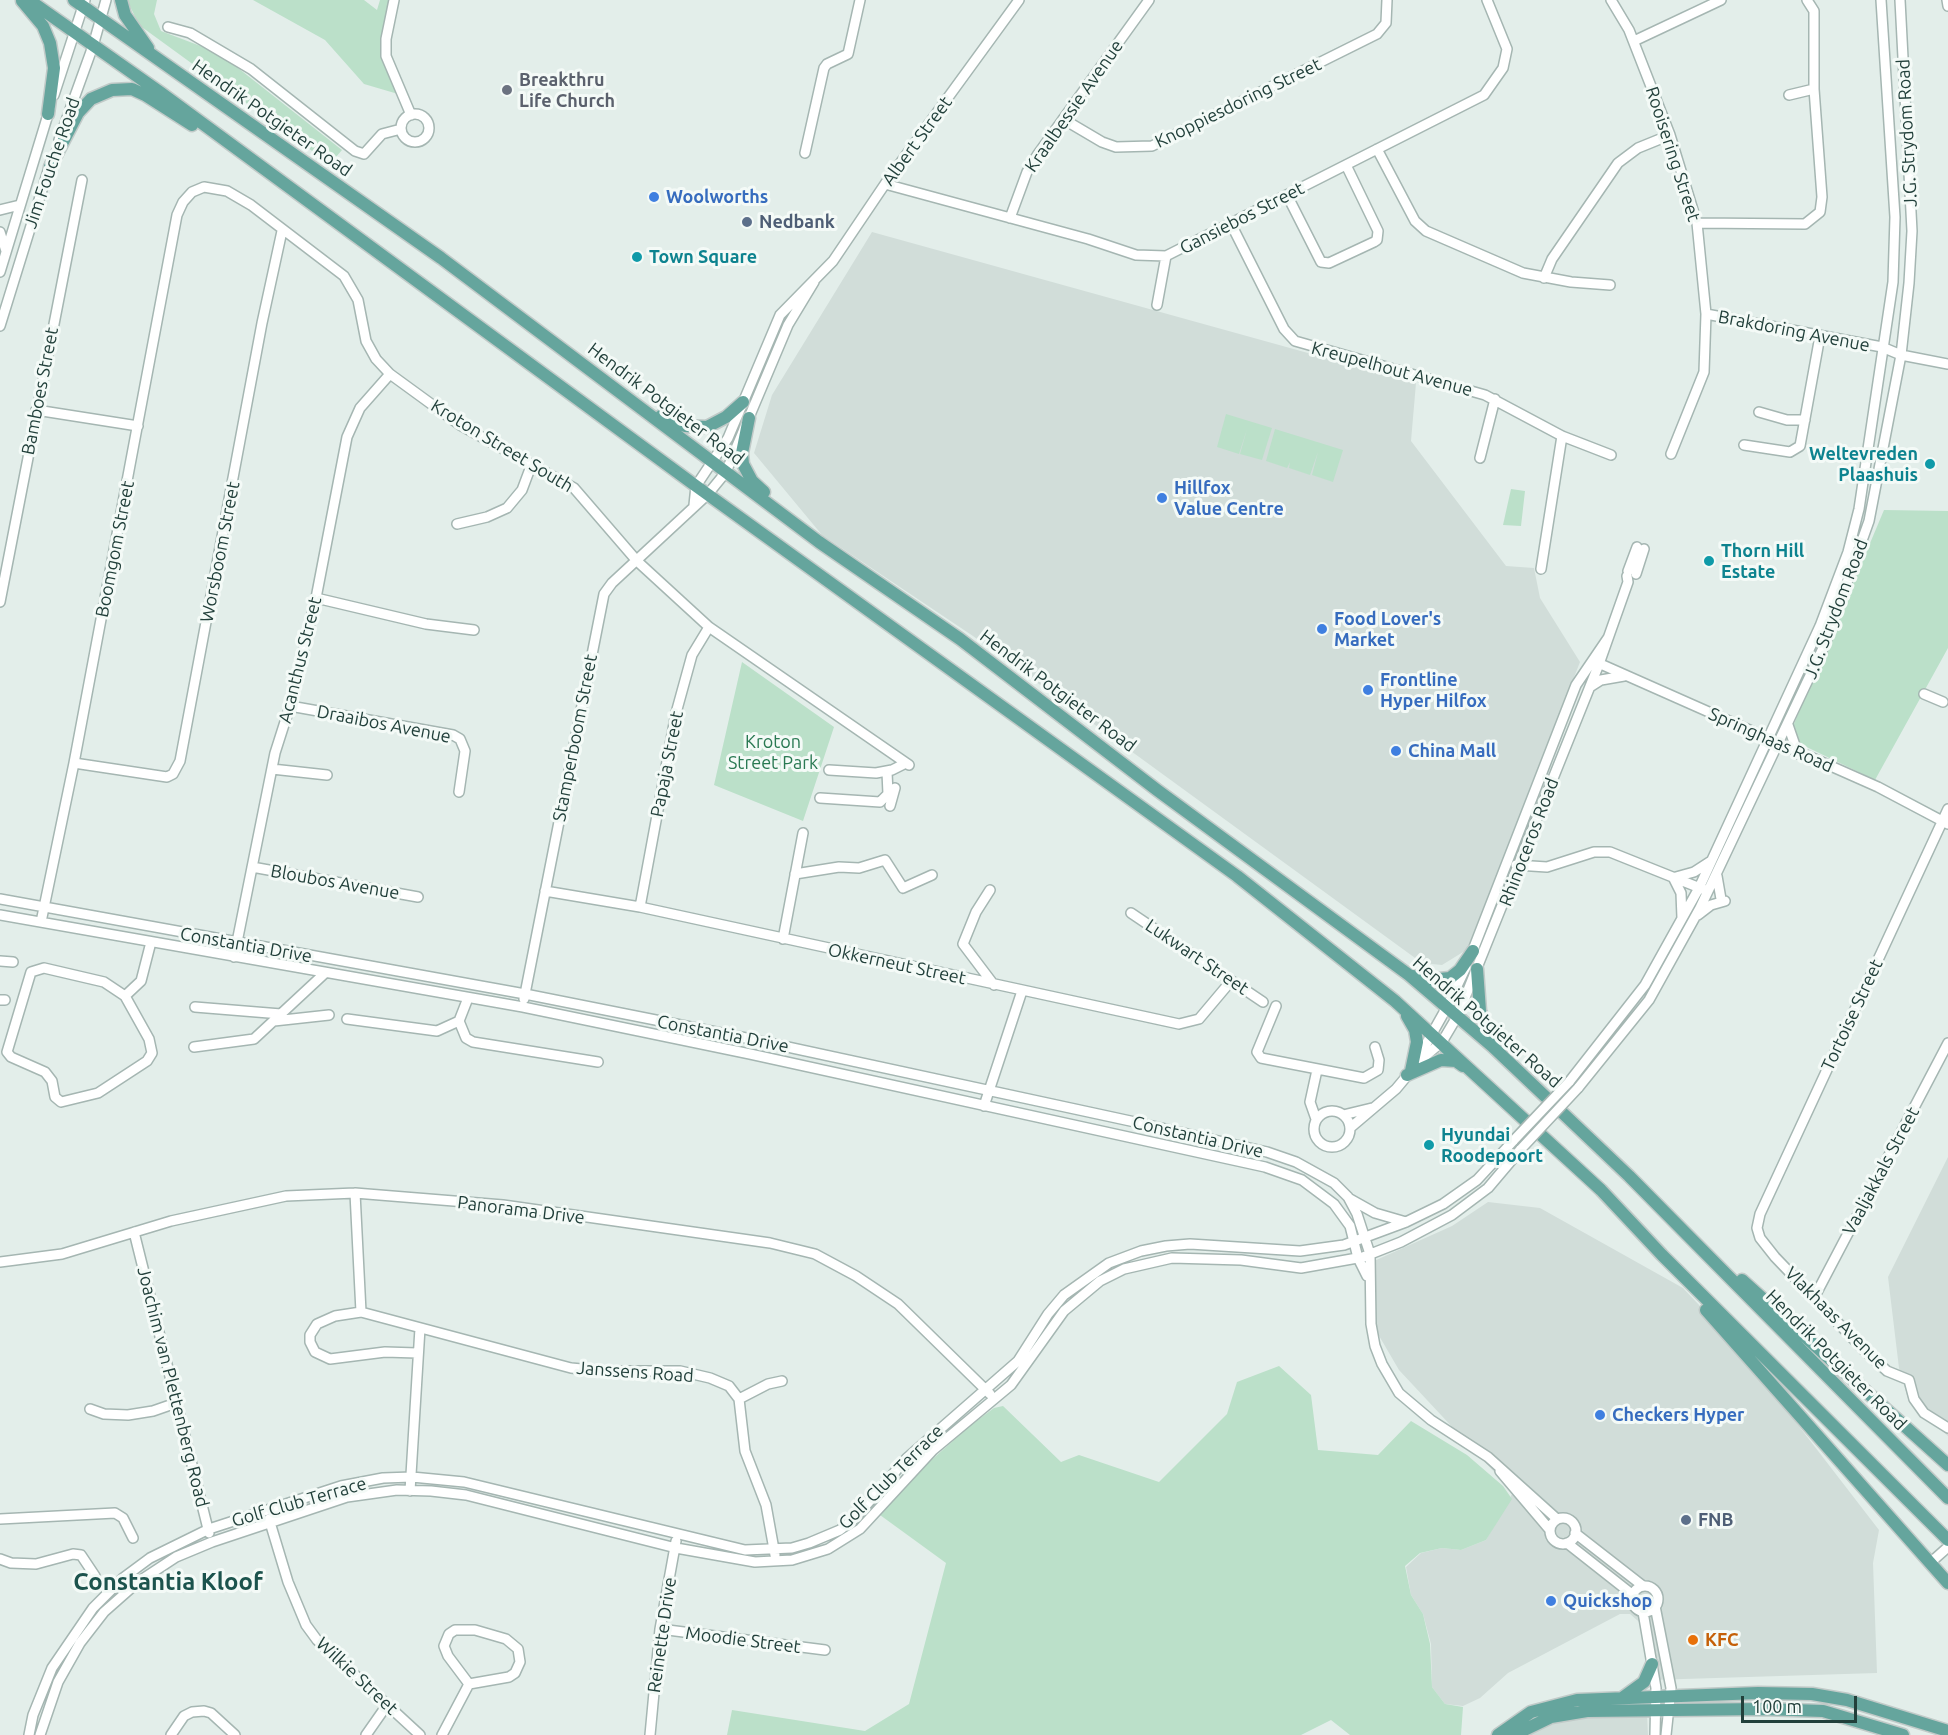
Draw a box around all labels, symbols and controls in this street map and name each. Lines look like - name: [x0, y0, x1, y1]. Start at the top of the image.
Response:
- street label: Kraalbessie Avenue: [1020, 36, 1128, 176]
- street label: Knoppiesdoring Street: [1151, 53, 1325, 153]
- street label: Hendrik Potgieter Road: [188, 55, 356, 181]
- street label: J.G. Strydom Road: [1892, 58, 1922, 208]
- place label: Breakthru Life Church: [519, 69, 615, 112]
- marker: Breakthru Life Church: [500, 83, 514, 97]
- street label: Rooisering Street: [1641, 84, 1705, 224]
- street label: Albert Street: [877, 92, 957, 190]
- street label: Jim Fouche Road: [19, 95, 85, 231]
- street label: Gansiebos Street: [1176, 177, 1308, 259]
- place label: Woolworths: [666, 186, 768, 208]
- marker: Woolworths: [647, 190, 661, 204]
- place label: Nedbank: [759, 211, 835, 233]
- marker: Nedbank: [740, 215, 754, 229]
- place label: Town Square: [649, 246, 757, 268]
- marker: Town Square: [630, 250, 644, 264]
- street label: Brakdoring Avenue: [1716, 306, 1872, 356]
- street label: Bamboes Street: [17, 325, 63, 457]
- street label: Kreupelhout Avenue: [1309, 337, 1475, 401]
- street label: Hendrik Potgieter Road: [584, 338, 748, 470]
- street label: Kroton Street South: [427, 395, 577, 497]
- place label: Weltevreden Plaashuis: [1809, 443, 1918, 486]
- marker: Weltevreden Plaashuis: [1923, 457, 1937, 471]
- place label: Hillfox Value Centre: [1174, 477, 1284, 520]
- street label: Boomgom Street: [91, 479, 139, 619]
- street label: Worsboom Street: [196, 480, 244, 624]
- marker: Hillfox Value Centre: [1155, 491, 1169, 505]
- street label: J.G. Strydom Road: [1799, 536, 1873, 682]
- place label: Thorn Hill Estate: [1721, 540, 1804, 582]
- marker: Thorn Hill Estate: [1702, 554, 1716, 568]
- street label: Acanthus Street: [274, 595, 326, 725]
- place label: Food Lover's Market: [1334, 608, 1441, 650]
- marker: Food Lover's Market: [1315, 622, 1329, 636]
- street label: Hendrik Potgieter Road: [976, 625, 1140, 757]
- street label: Stamperboom Street: [548, 652, 602, 824]
- place label: Frontline Hyper Hilfox: [1380, 669, 1487, 712]
- marker: Frontline Hyper Hilfox: [1361, 683, 1375, 697]
- street label: Draaibos Avenue: [315, 700, 453, 748]
- street label: Springhaas Road: [1705, 703, 1837, 777]
- street label: Papaja Street: [646, 709, 688, 819]
- park label: Kroton Street Park: [728, 731, 818, 774]
- place label: China Mall: [1408, 740, 1496, 762]
- marker: China Mall: [1389, 744, 1403, 758]
- street label: Rhinoceros Road: [1495, 775, 1563, 909]
- street label: Bloubos Avenue: [269, 860, 401, 904]
- street label: Lukwart Street: [1141, 914, 1253, 1000]
- street label: Constantia Drive: [178, 923, 314, 967]
- street label: Okkerneut Street: [826, 939, 968, 989]
- street label: Hendrik Potgieter Road: [1408, 952, 1566, 1092]
- street label: Tortoise Street: [1817, 956, 1887, 1074]
- street label: Constantia Drive: [655, 1011, 791, 1057]
- street label: Vaaljakkals Street: [1838, 1103, 1924, 1239]
- street label: Constantia Drive: [1130, 1111, 1266, 1163]
- place label: Hyundai Roodepoort: [1441, 1124, 1543, 1166]
- marker: Hyundai Roodepoort: [1422, 1138, 1436, 1152]
- street label: Panorama Drive: [456, 1191, 586, 1229]
- street label: Vlakhaas Avenue: [1780, 1262, 1892, 1374]
- street label: Joachim van Plettenberg Road: [133, 1265, 213, 1509]
- street label: Hendrik Potgieter Road: [1761, 1285, 1911, 1435]
- street label: Janssens Road: [576, 1357, 694, 1387]
- place label: Checkers Hyper: [1612, 1404, 1744, 1426]
- marker: Checkers Hyper: [1593, 1408, 1607, 1422]
- street label: Golf Club Terrace: [834, 1420, 948, 1534]
- street label: Golf Club Terrace: [229, 1472, 369, 1532]
- place label: FNB: [1698, 1509, 1733, 1531]
- marker: FNB: [1679, 1513, 1693, 1527]
- district label: Constantia Kloof: [73, 1568, 263, 1596]
- street label: Reinette Drive: [643, 1576, 681, 1694]
- place label: Quickshop: [1563, 1590, 1652, 1612]
- marker: Quickshop: [1544, 1594, 1558, 1608]
- street label: Moodie Street: [684, 1622, 802, 1658]
- place label: KFC: [1705, 1629, 1738, 1651]
- street label: Wilkie Street: [312, 1633, 402, 1719]
- marker: KFC: [1686, 1633, 1700, 1647]
- scale bar: [1744, 1684, 1860, 1722]
- text: 100 m: [1752, 1696, 1802, 1716]

